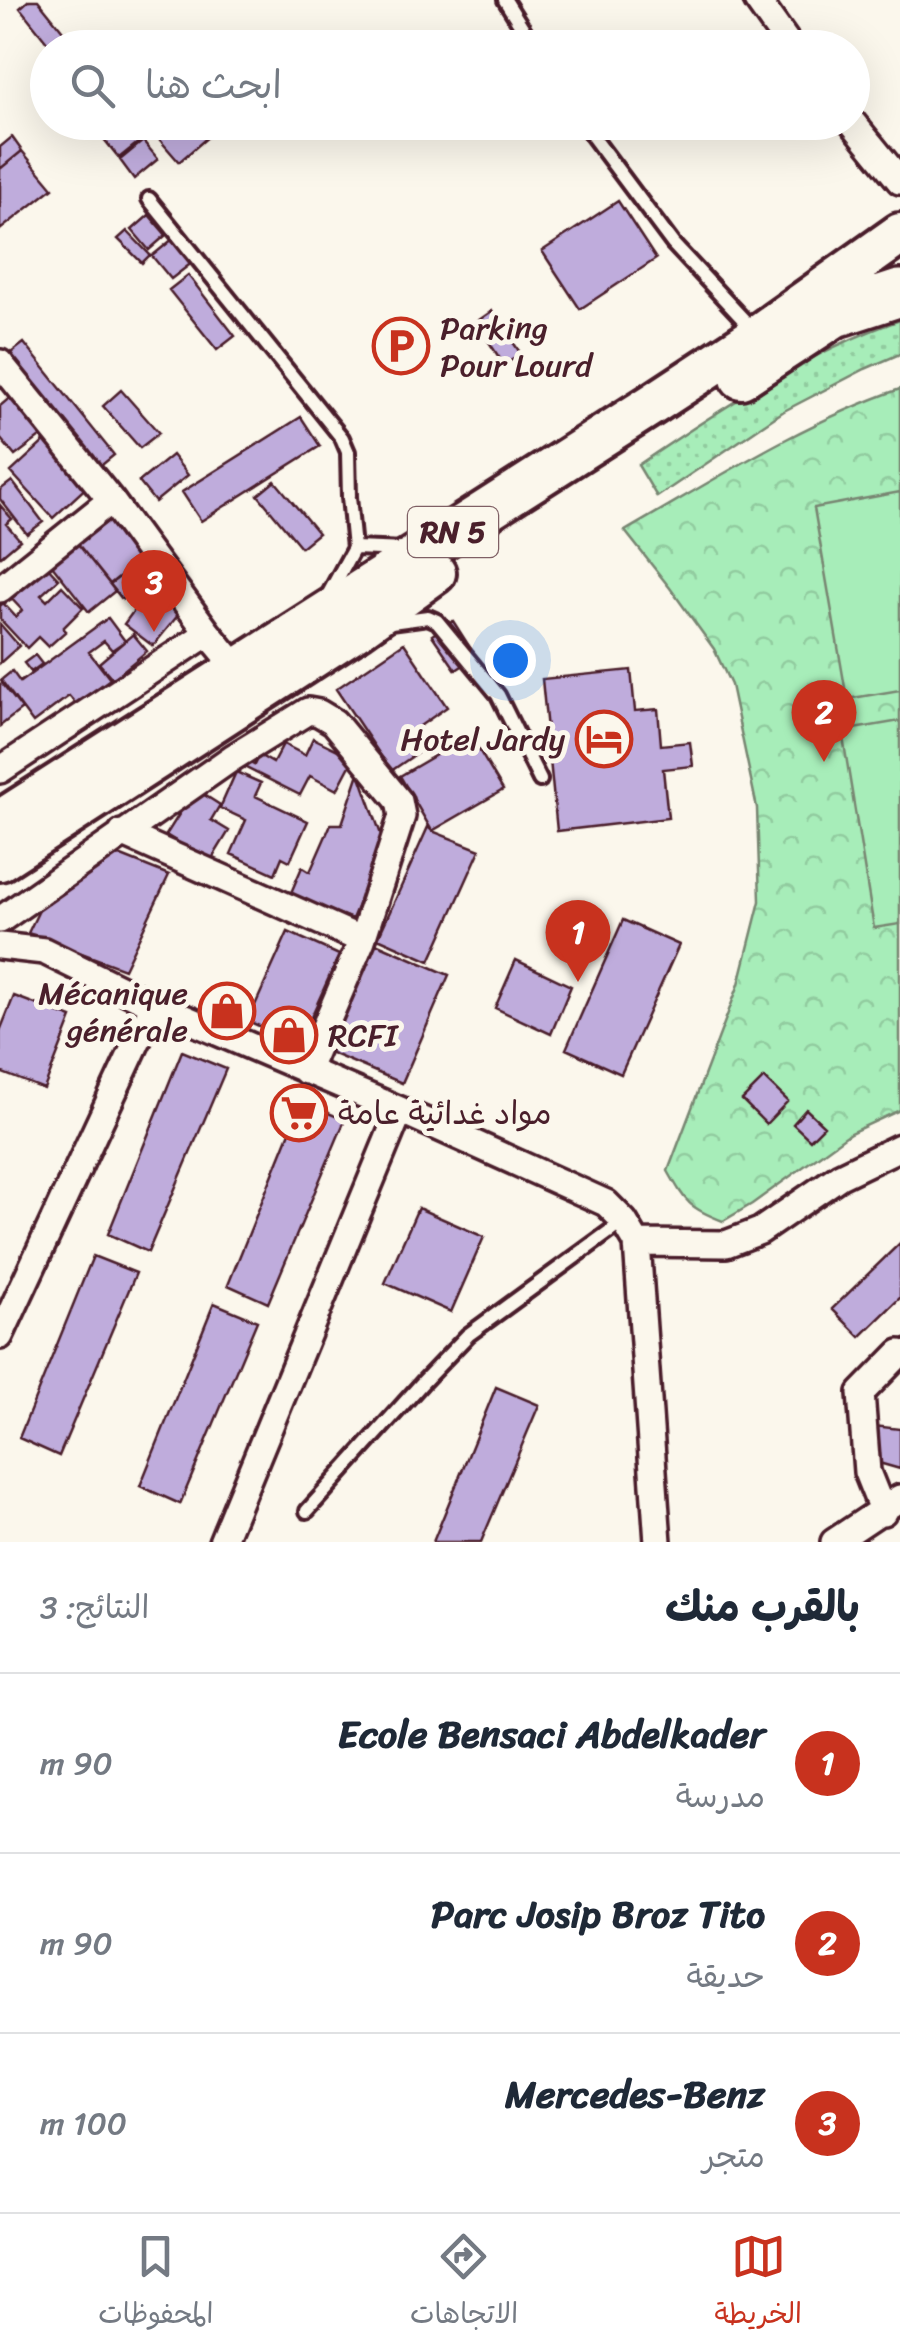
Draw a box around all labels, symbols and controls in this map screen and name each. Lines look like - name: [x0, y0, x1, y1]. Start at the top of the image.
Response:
- search box: [30, 30, 870, 140]
- text: ابحث هنا: [145, 52, 282, 119]
- icon: search: [65, 58, 120, 113]
- place label: Parking Pour Lourd: [440, 300, 594, 394]
- parking icon: Parking Pour Lourd: [371, 316, 431, 376]
- road number: RN 5: [408, 507, 498, 557]
- pin: 3: [122, 550, 186, 632]
- your location: [485, 635, 536, 686]
- pin: 2: [792, 680, 856, 762]
- hotel icon: Hotel Jardy: [574, 709, 634, 769]
- place label: Hotel Jardy: [401, 711, 565, 768]
- pin: 1: [546, 900, 610, 982]
- place label: Mécanique générale: [38, 965, 188, 1059]
- shop icon: Mécanique générale: [197, 981, 257, 1041]
- shop icon: RCFI: [259, 1005, 319, 1065]
- place label: RCFI: [328, 1007, 400, 1064]
- supermarket icon: مواد غدائية عامة: [269, 1083, 329, 1143]
- place label: مواد غدائية عامة: [338, 1085, 552, 1142]
- text: بالقرب منك: [665, 1570, 860, 1644]
- text: النتائج: 3: [40, 1579, 149, 1636]
- text: Ecole Bensaci Abdelkader: [338, 1701, 765, 1768]
- text: 90 m: [40, 1735, 113, 1792]
- text: 1: [821, 1735, 834, 1792]
- text: مدرسة: [676, 1768, 765, 1825]
- text: Parc Josip Broz Tito: [431, 1881, 765, 1948]
- text: 90 m: [40, 1915, 113, 1972]
- text: 2: [818, 1915, 837, 1972]
- text: حديقة: [687, 1948, 765, 2005]
- text: Mercedes-Benz: [505, 2061, 765, 2128]
- text: 100 m: [40, 2095, 127, 2152]
- text: 3: [819, 2095, 836, 2152]
- text: متجر: [702, 2128, 765, 2185]
- tab: المحفوظات: [98, 2229, 214, 2338]
- tab: الاتجاهات: [410, 2229, 518, 2338]
- tab: الخريطة: [714, 2229, 802, 2338]

